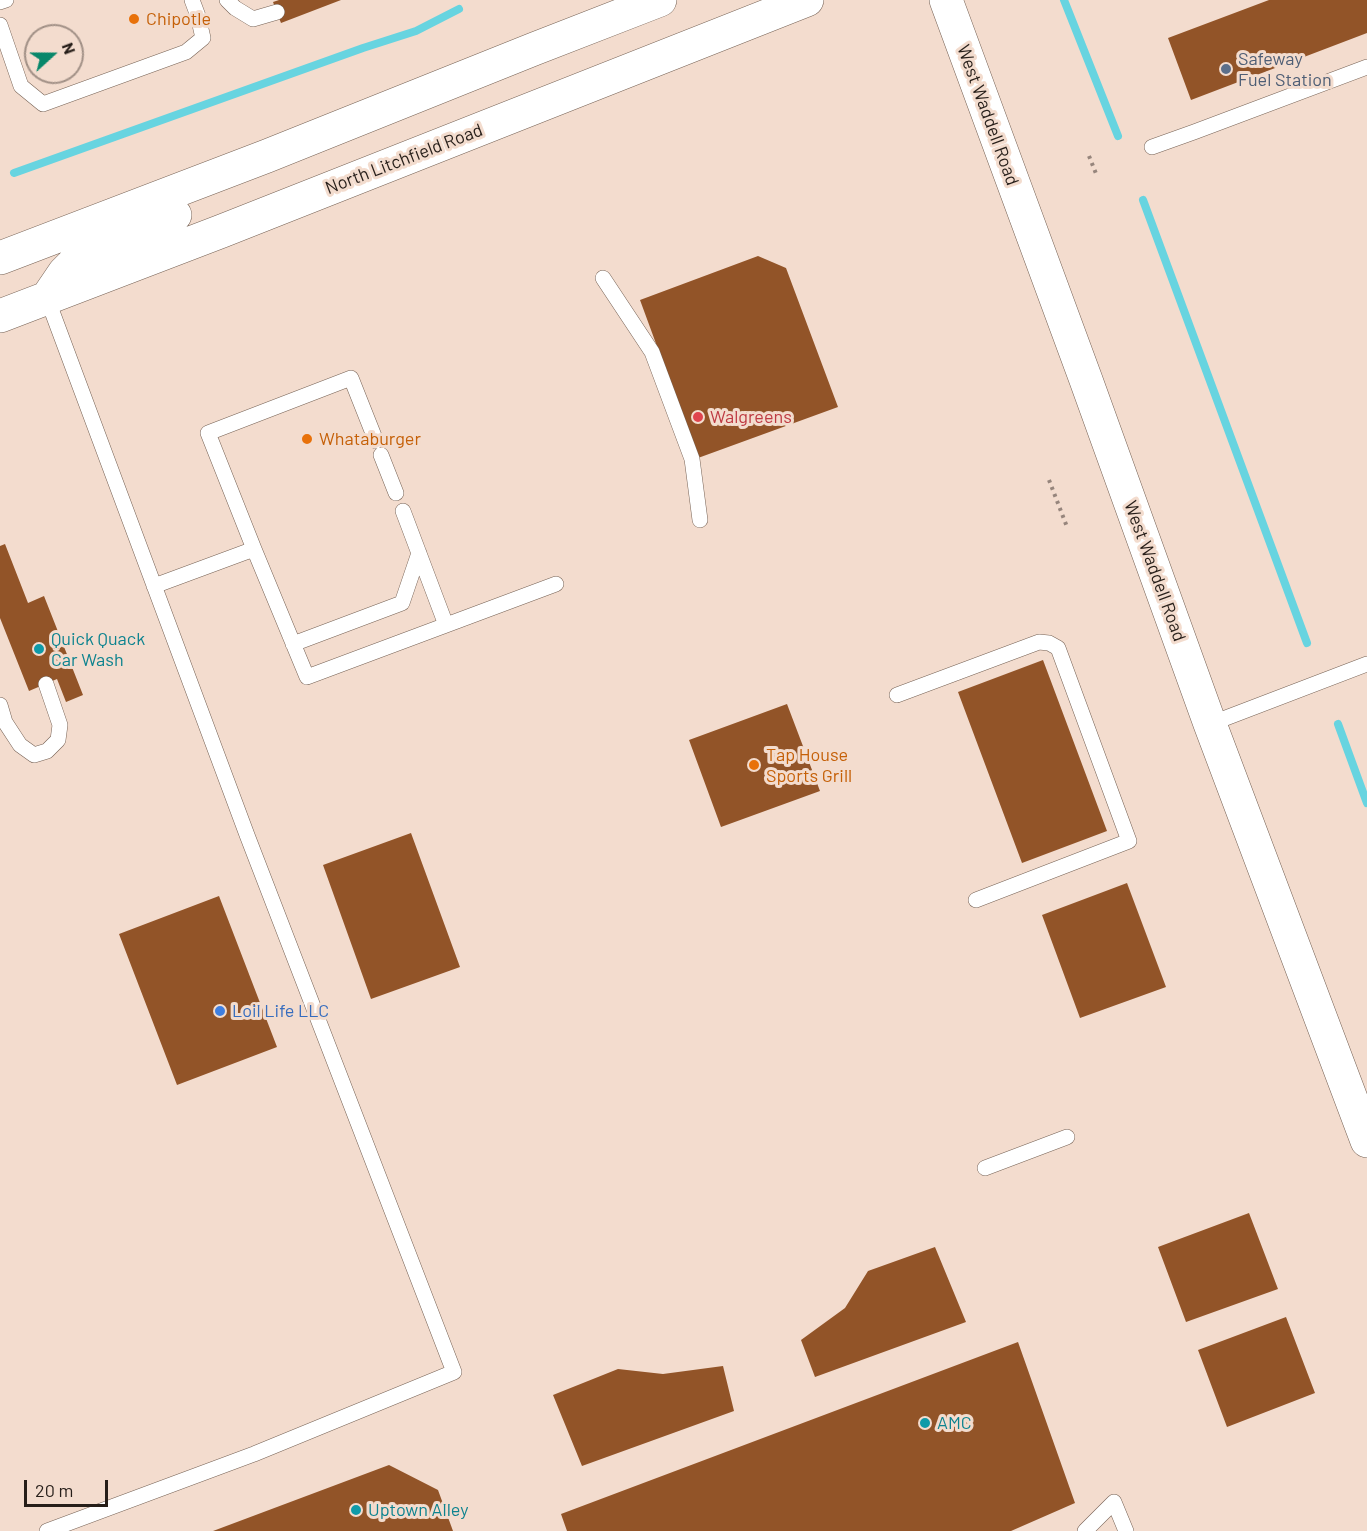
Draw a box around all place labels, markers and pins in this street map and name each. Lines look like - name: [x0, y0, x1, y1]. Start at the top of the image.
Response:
- place label: Chipotle: [146, 8, 211, 30]
- marker: Chipotle: [127, 12, 141, 26]
- place label: Safeway Fuel Station: [1238, 48, 1332, 90]
- marker: Safeway Fuel Station: [1219, 62, 1233, 76]
- place label: Walgreens: [710, 406, 792, 428]
- marker: Walgreens: [691, 410, 705, 424]
- place label: Whataburger: [319, 428, 421, 450]
- marker: Whataburger: [300, 432, 314, 446]
- place label: Quick Quack Car Wash: [51, 628, 145, 670]
- marker: Quick Quack Car Wash: [32, 642, 46, 656]
- place label: Tap House Sports Grill: [766, 744, 852, 786]
- marker: Tap House Sports Grill: [747, 758, 761, 772]
- place label: Loil Life LLC: [232, 1000, 329, 1022]
- marker: Loil Life LLC: [213, 1004, 227, 1018]
- place label: AMC: [937, 1412, 972, 1434]
- marker: AMC: [918, 1416, 932, 1430]
- place label: Uptown Alley: [368, 1499, 468, 1521]
- marker: Uptown Alley: [349, 1503, 363, 1517]

